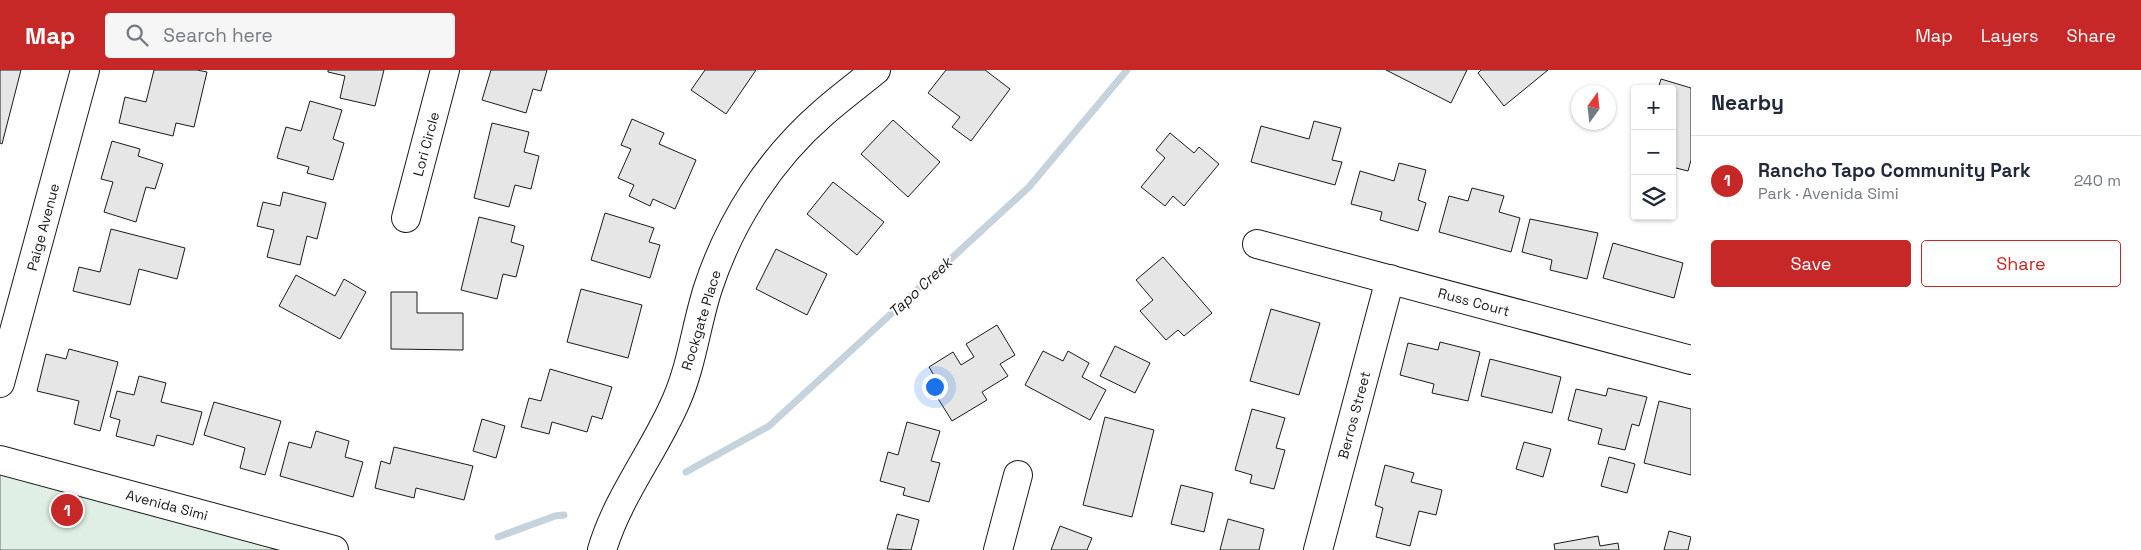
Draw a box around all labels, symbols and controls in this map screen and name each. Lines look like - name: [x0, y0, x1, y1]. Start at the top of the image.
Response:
- search box: [105, 13, 455, 58]
- text: Map: [25, 20, 75, 51]
- icon: search: [123, 21, 151, 49]
- text: Search here: [163, 23, 273, 48]
- text: Map: [1915, 24, 1953, 47]
- text: Layers: [1981, 24, 2038, 47]
- text: Share: [2066, 24, 2116, 47]
- north arrow: [1571, 85, 1616, 130]
- map controls: [1631, 85, 1676, 220]
- button: +: [1631, 85, 1676, 130]
- text: Nearby: [1711, 89, 1784, 116]
- street label: Lori Circle: [409, 110, 443, 178]
- button: −: [1631, 130, 1676, 175]
- text: Rancho Tapo Community Park: [1758, 158, 2031, 183]
- text: 1: [1723, 170, 1731, 191]
- text: 240 m: [2074, 170, 2121, 191]
- button: layers: [1631, 175, 1676, 220]
- street label: Paige Avenue: [23, 181, 63, 273]
- text: Park · Avenida Simi: [1758, 183, 1899, 204]
- button: Save: [1711, 240, 1911, 287]
- button: Share: [1921, 240, 2121, 287]
- water label: Tapo Creek: [884, 252, 957, 321]
- street label: Rockgate Place: [677, 268, 725, 372]
- street label: Russ Court: [1436, 284, 1512, 320]
- street label: Berros Street: [1334, 369, 1374, 461]
- your location: [922, 374, 948, 400]
- street label: Avenida Simi: [124, 485, 210, 525]
- pin: 1: [51, 491, 83, 529]

